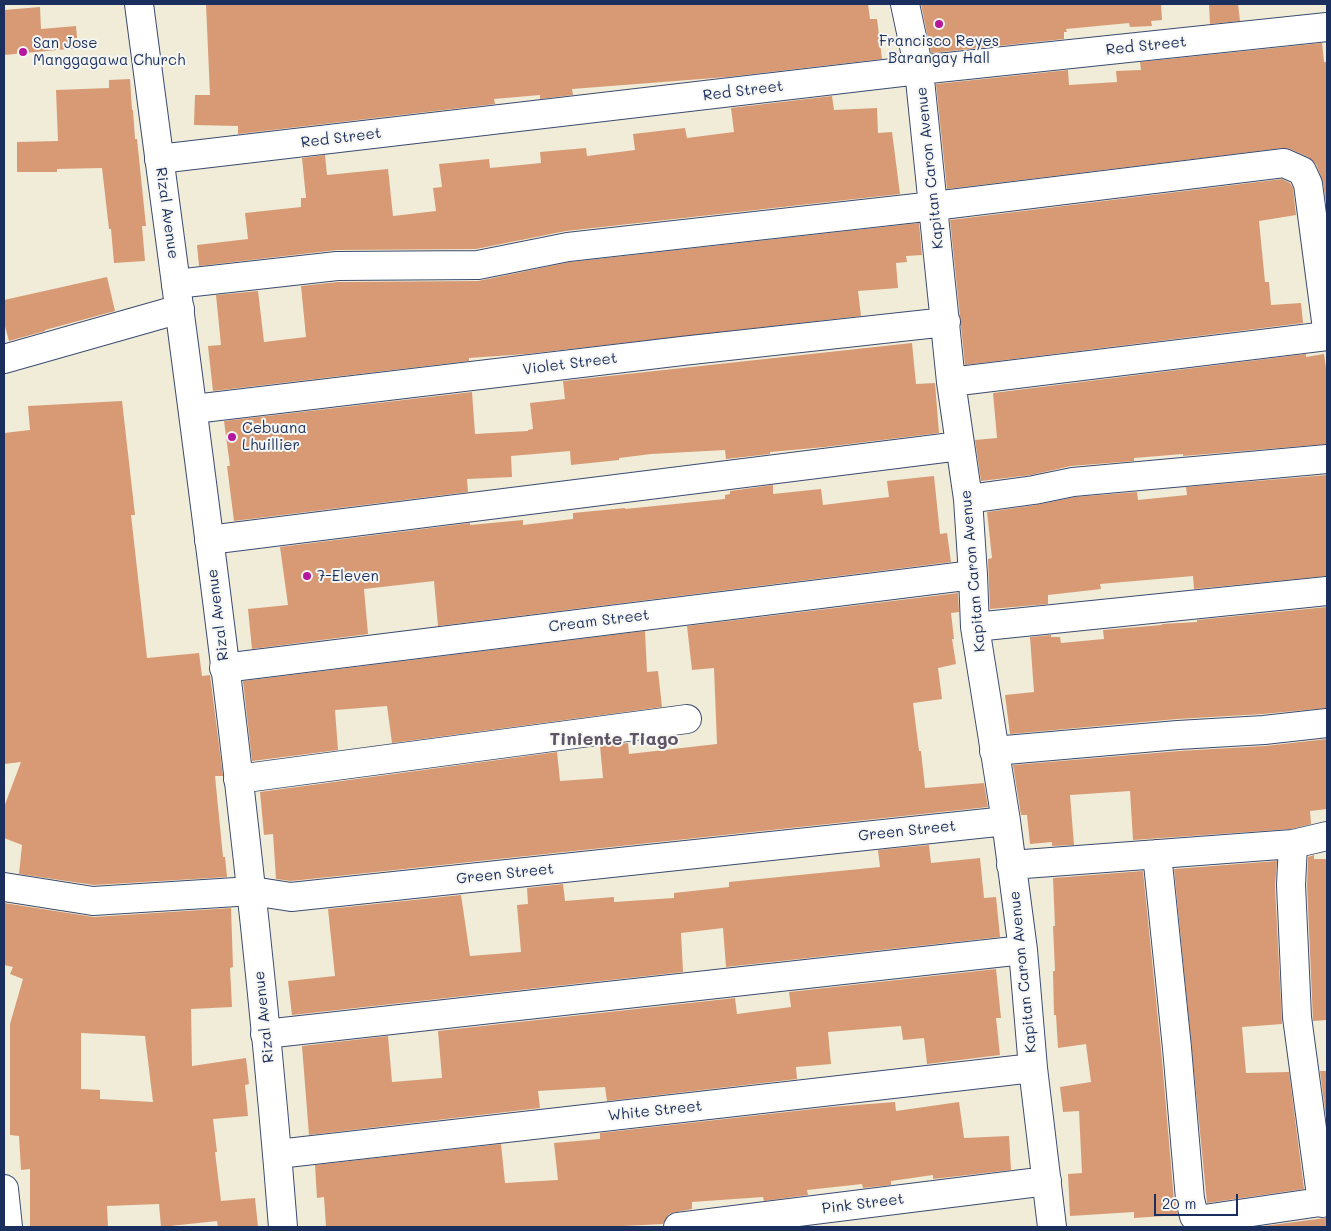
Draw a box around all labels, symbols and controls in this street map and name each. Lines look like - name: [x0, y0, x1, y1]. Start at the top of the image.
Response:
- marker: Francisco Reyes Barangay Hall: [933, 18, 945, 30]
- place label: Francisco Reyes Barangay Hall: [879, 32, 999, 67]
- street label: Red Street: [1105, 33, 1187, 59]
- place label: San Jose Manggagawa Church: [33, 34, 185, 69]
- marker: San Jose Manggagawa Church: [17, 46, 29, 58]
- street label: Red Street: [702, 77, 784, 105]
- street label: Kapitan Caron Avenue: [913, 86, 947, 250]
- street label: Red Street: [300, 124, 382, 152]
- street label: Rizal Avenue: [152, 166, 182, 260]
- street label: Violet Street: [522, 349, 618, 379]
- place label: Cebuana Lhuillier: [242, 419, 307, 454]
- marker: Cebuana Lhuillier: [226, 431, 238, 443]
- street label: Kapitan Caron Avenue: [957, 489, 989, 653]
- place label: 7-Eleven: [317, 567, 379, 585]
- street label: Rizal Avenue: [203, 568, 233, 662]
- marker: 7-Eleven: [301, 570, 313, 582]
- street label: Cream Street: [548, 606, 650, 636]
- district label: Tiniente Tiago: [550, 728, 678, 750]
- street label: Green Street: [857, 817, 957, 845]
- street label: Green Street: [455, 860, 555, 888]
- street label: Kapitan Caron Avenue: [1006, 890, 1040, 1054]
- street label: Rizal Avenue: [250, 970, 278, 1064]
- street label: White Street: [607, 1097, 703, 1125]
- scale bar: [1156, 1184, 1240, 1216]
- street label: Pink Street: [821, 1190, 905, 1218]
- text: 20 m: [1162, 1193, 1196, 1213]

